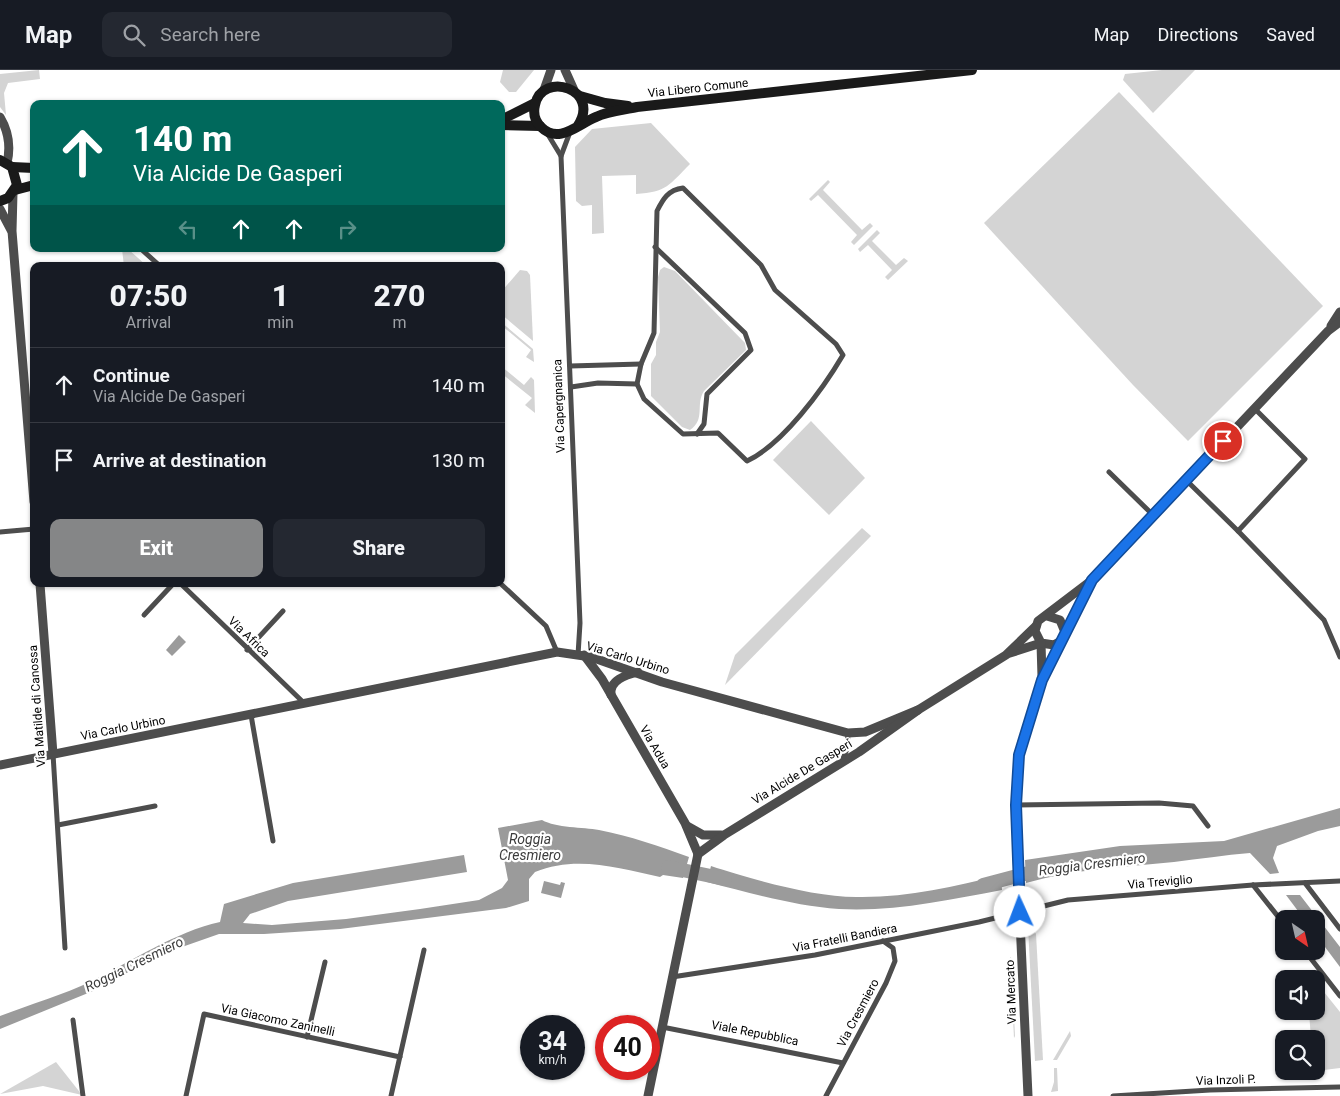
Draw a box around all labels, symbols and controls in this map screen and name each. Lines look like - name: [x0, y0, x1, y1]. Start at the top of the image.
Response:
- search box: [102, 12, 452, 57]
- text: Map: [25, 21, 72, 49]
- icon: search: [120, 21, 148, 49]
- text: Search here: [160, 23, 260, 46]
- text: Map: [1094, 24, 1129, 45]
- text: Directions: [1157, 24, 1238, 45]
- text: Saved: [1266, 24, 1315, 45]
- street label: Via Libero Comune: [647, 76, 749, 100]
- text: 140 m: [133, 119, 232, 160]
- icon: ahead: [50, 120, 115, 185]
- text: Via Alcide De Gasperi: [133, 161, 343, 186]
- icon: left: [174, 215, 202, 243]
- icon: ahead: [227, 215, 255, 243]
- icon: ahead: [280, 215, 308, 243]
- icon: right: [333, 215, 361, 243]
- text: 07:50: [110, 278, 188, 313]
- text: 1: [272, 278, 289, 313]
- text: 270: [373, 278, 425, 313]
- text: Arrival: [126, 313, 171, 332]
- text: min: [267, 313, 294, 332]
- text: m: [392, 313, 406, 332]
- street label: Via Capergnanica: [550, 359, 568, 453]
- text: Continue: [93, 364, 170, 387]
- icon: ahead: [50, 371, 78, 399]
- text: 140 m: [432, 374, 485, 397]
- text: Via Alcide De Gasperi: [93, 387, 245, 406]
- pin: [1202, 420, 1244, 462]
- icon: arrive: [1209, 427, 1237, 455]
- icon: arrive: [50, 446, 78, 474]
- text: Arrive at destination: [93, 449, 266, 472]
- text: 130 m: [432, 449, 485, 472]
- button: Exit: [50, 519, 263, 577]
- button: Share: [273, 519, 485, 577]
- street label: Via Africa: [225, 614, 273, 660]
- street label: Via Carlo Urbino: [585, 639, 671, 677]
- street label: Via Matilde di Canossa: [26, 644, 48, 768]
- street label: Via Carlo Urbino: [79, 713, 167, 743]
- street label: Via Adua: [637, 723, 673, 771]
- street label: Via Alcide De Gasperi: [749, 737, 855, 807]
- water label: Roggia Cresmiero: [499, 831, 561, 863]
- water label: Roggia Cresmiero: [1038, 849, 1147, 878]
- street label: Via Treviglio: [1127, 872, 1193, 892]
- position arrow: [993, 885, 1045, 937]
- north arrow: [1275, 910, 1325, 960]
- map controls: [1275, 910, 1325, 1080]
- street label: Via Fratelli Bandiera: [792, 921, 898, 955]
- water label: Roggia Cresmiero: [82, 933, 186, 995]
- street label: Via Mercato: [1003, 959, 1019, 1024]
- button: sound: [1275, 970, 1325, 1020]
- street label: Via Cresmiero: [834, 976, 882, 1049]
- street label: Via Giacomo Zaninelli: [220, 1001, 336, 1039]
- speed limit sign: 40: [595, 1015, 660, 1080]
- street label: Viale Repubblica: [710, 1018, 800, 1048]
- text: 34: [538, 1027, 567, 1056]
- button: search: [1275, 1030, 1325, 1080]
- text: km/h: [538, 1053, 567, 1067]
- street label: Via Inzoli P.: [1196, 1072, 1256, 1088]

